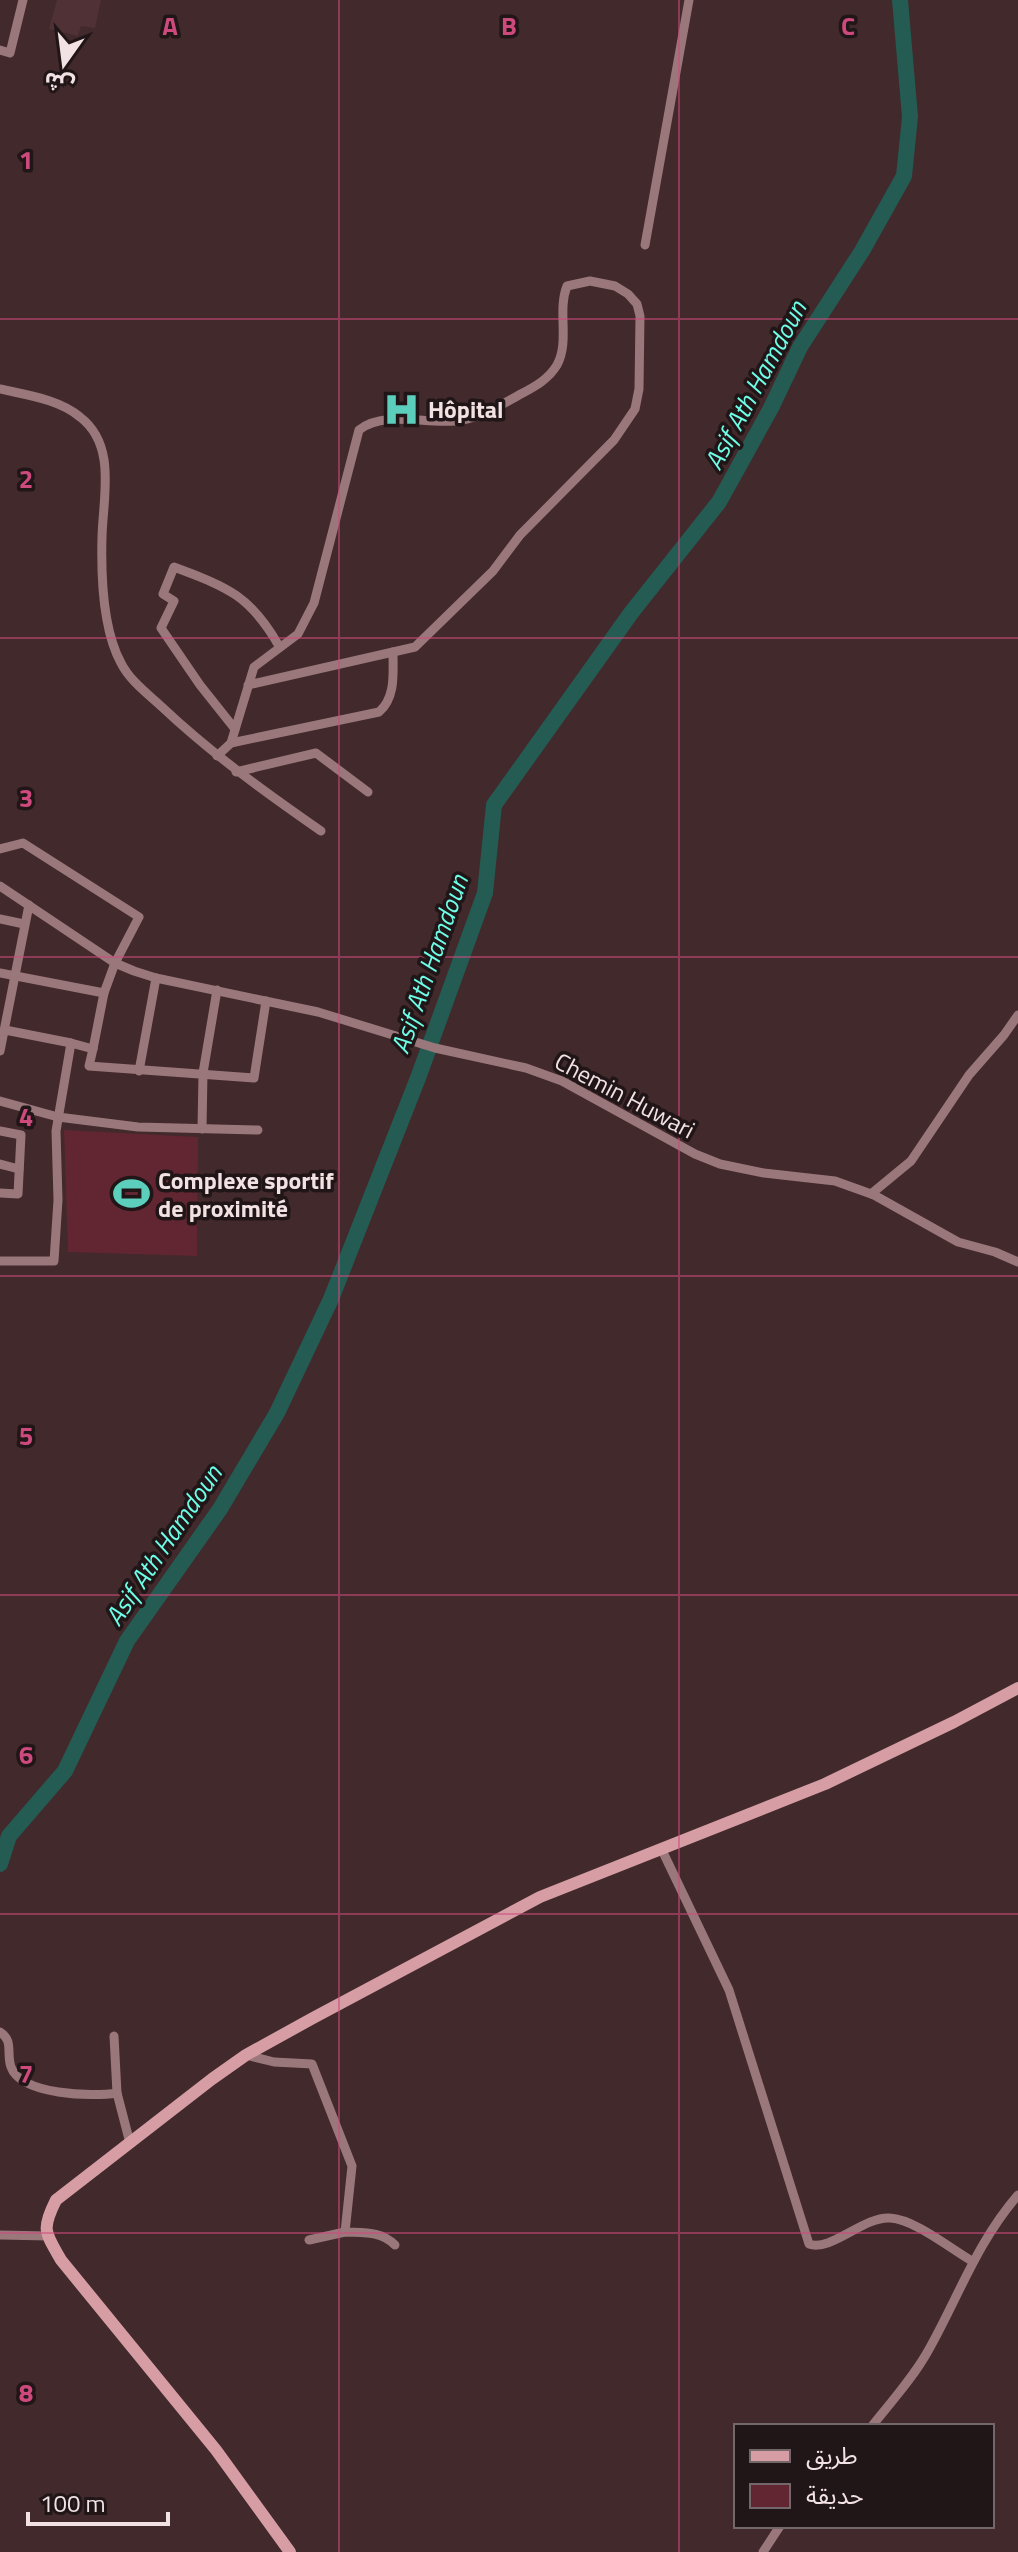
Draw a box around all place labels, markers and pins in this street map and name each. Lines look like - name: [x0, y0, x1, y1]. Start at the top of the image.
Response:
- hospital icon: Hôpital: [383, 390, 421, 428]
- place label: Hôpital: [428, 391, 504, 427]
- place label: Complexe sportif de proximité: [158, 1162, 334, 1226]
- sports icon: Complexe sportif de proximité: [113, 1175, 151, 1213]

